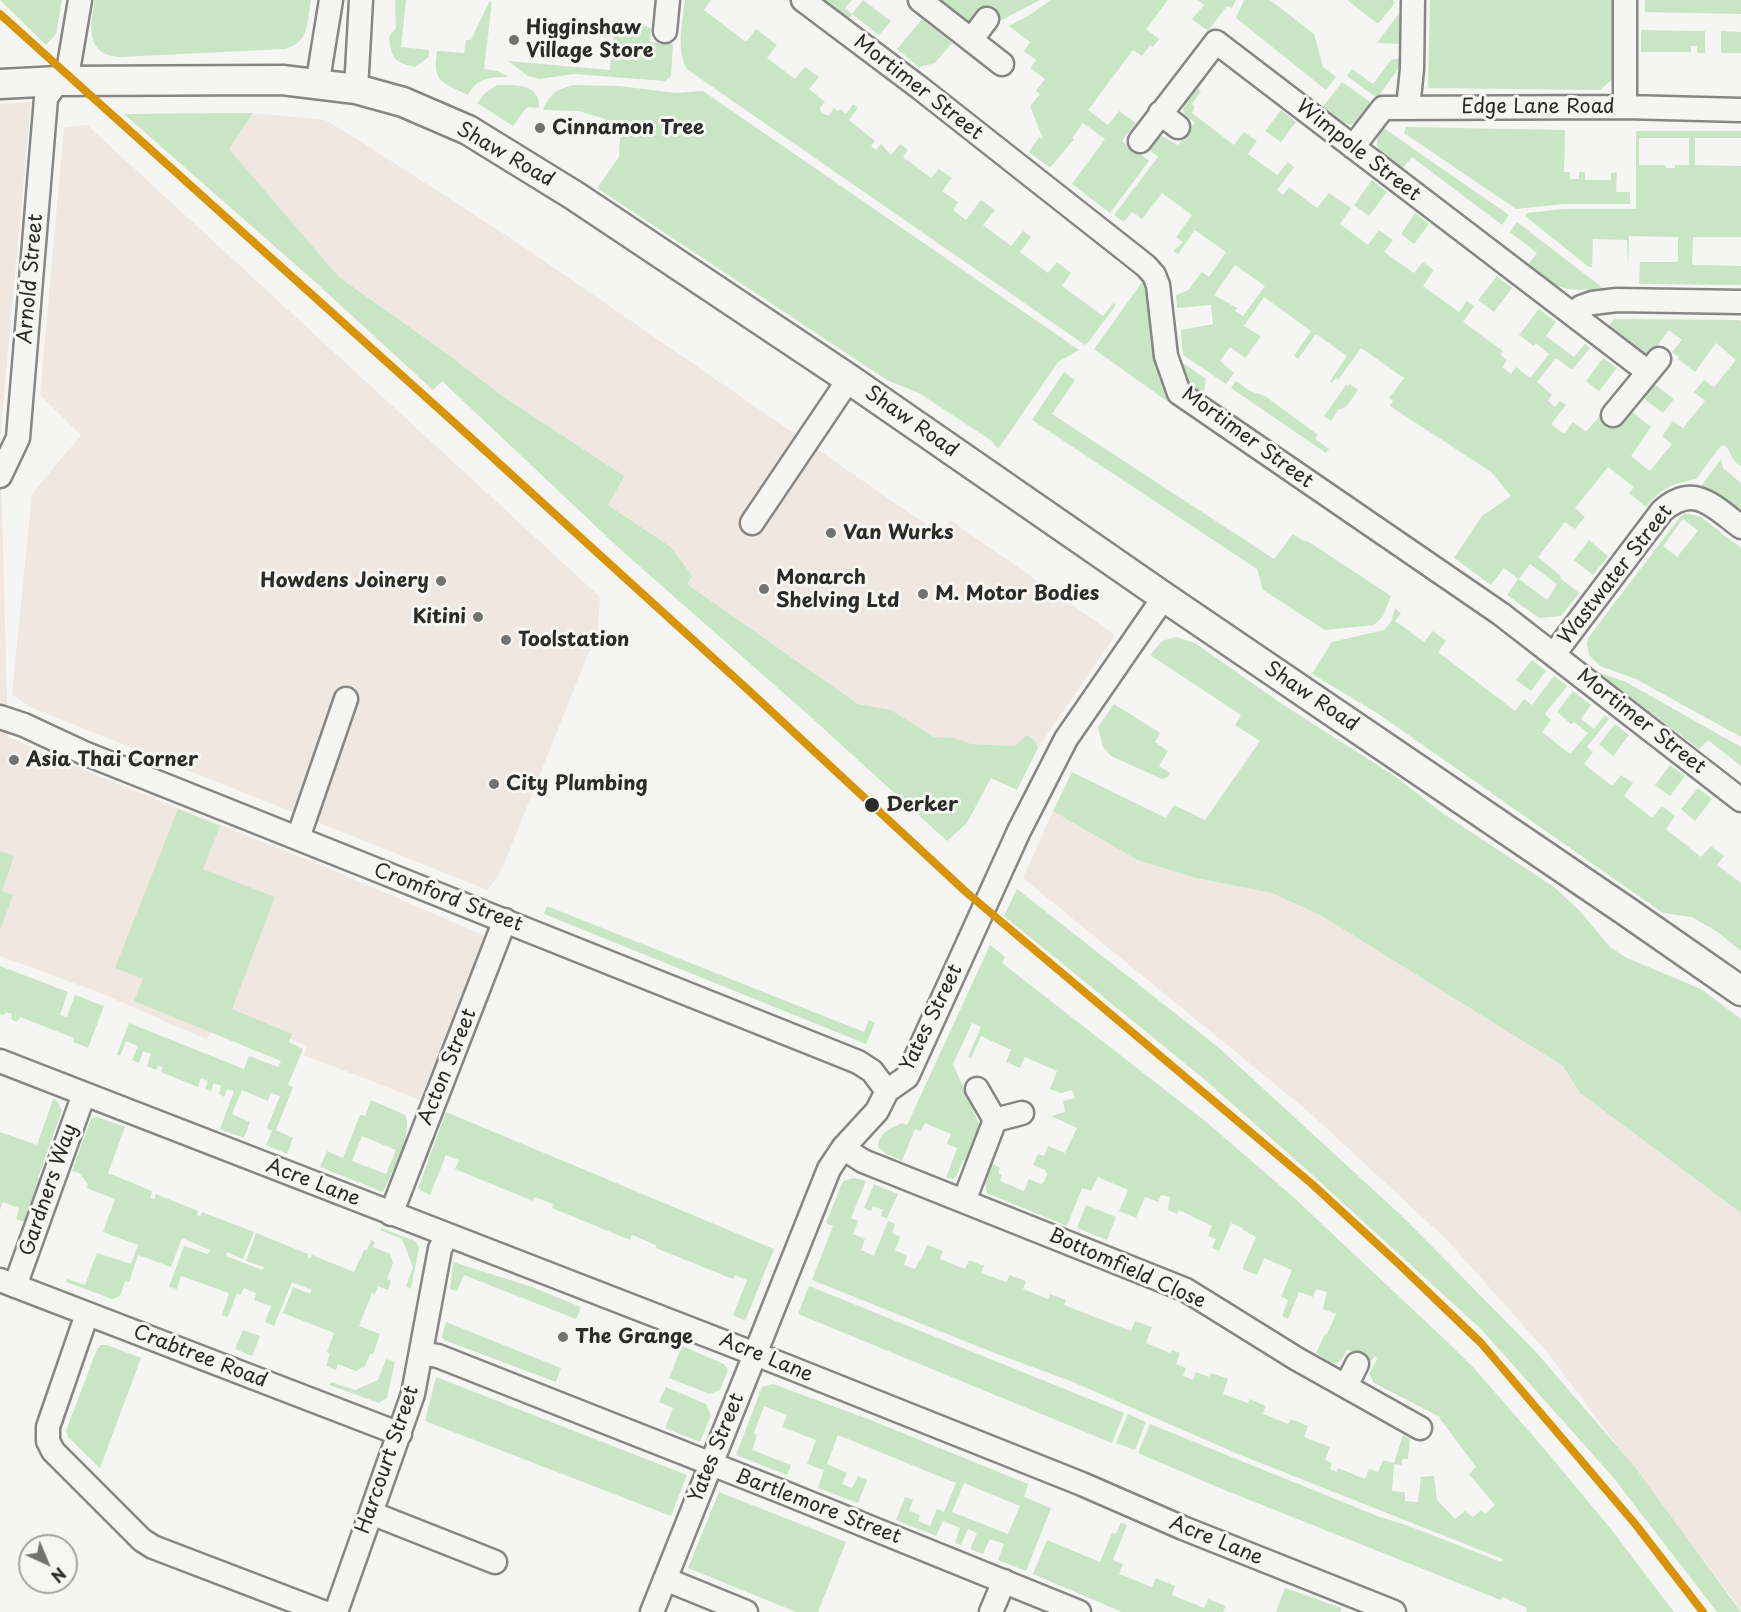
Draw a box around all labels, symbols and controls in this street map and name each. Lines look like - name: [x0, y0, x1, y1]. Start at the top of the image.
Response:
- place label: Higginshaw Village Store: [526, 16, 654, 63]
- street label: Mortimer Street: [849, 30, 987, 146]
- marker: Higginshaw Village Store: [507, 33, 521, 47]
- street label: Wimpole Street: [1291, 95, 1425, 207]
- street label: Edge Lane Road: [1461, 95, 1615, 119]
- place label: Cinnamon Tree: [552, 116, 704, 140]
- street label: Shaw Road: [452, 117, 558, 193]
- marker: Cinnamon Tree: [533, 121, 547, 135]
- street label: Arnold Street: [13, 213, 49, 345]
- street label: Shaw Road: [860, 381, 962, 463]
- street label: Mortimer Street: [1177, 382, 1317, 494]
- street label: Wastwater Street: [1554, 500, 1678, 650]
- place label: Van Wurks: [843, 521, 954, 545]
- marker: Van Wurks: [824, 526, 838, 540]
- place label: Monarch Shelving Ltd: [776, 566, 899, 613]
- place label: Howdens Joinery: [260, 569, 429, 593]
- marker: Howdens Joinery: [434, 574, 448, 588]
- marker: Monarch Shelving Ltd: [757, 582, 771, 596]
- place label: M. Motor Bodies: [935, 582, 1099, 606]
- marker: M. Motor Bodies: [916, 587, 930, 601]
- place label: Kitini: [413, 605, 466, 629]
- marker: Kitini: [471, 610, 485, 624]
- place label: Toolstation: [518, 628, 629, 652]
- marker: Toolstation: [499, 633, 513, 647]
- street label: Shaw Road: [1259, 657, 1363, 737]
- street label: Mortimer Street: [1572, 664, 1710, 780]
- place label: Asia Thai Corner: [26, 748, 198, 772]
- marker: Asia Thai Corner: [7, 753, 21, 767]
- place label: City Plumbing: [506, 772, 648, 796]
- marker: City Plumbing: [487, 777, 501, 791]
- place label: Derker: [886, 793, 958, 817]
- marker: Derker: [863, 796, 881, 814]
- street label: Cromford Street: [370, 859, 526, 937]
- street label: Yates Street: [896, 961, 968, 1075]
- street label: Acton Street: [414, 1005, 482, 1129]
- street label: Gardners Way: [15, 1121, 83, 1259]
- street label: Acre Lane: [263, 1154, 363, 1212]
- street label: Bottomfield Close: [1045, 1224, 1209, 1314]
- street label: Crabtree Road: [130, 1320, 270, 1394]
- place label: The Grange: [575, 1325, 693, 1349]
- street label: Acre Lane: [716, 1328, 816, 1388]
- marker: The Grange: [556, 1330, 570, 1344]
- street label: Harcourt Street: [351, 1383, 425, 1537]
- street label: Yates Street: [684, 1390, 750, 1506]
- street label: Bartlemore Street: [732, 1464, 904, 1550]
- street label: Acre Lane: [1166, 1511, 1266, 1571]
- north arrow: [18, 1534, 78, 1594]
- text: N: [46, 1562, 72, 1589]

